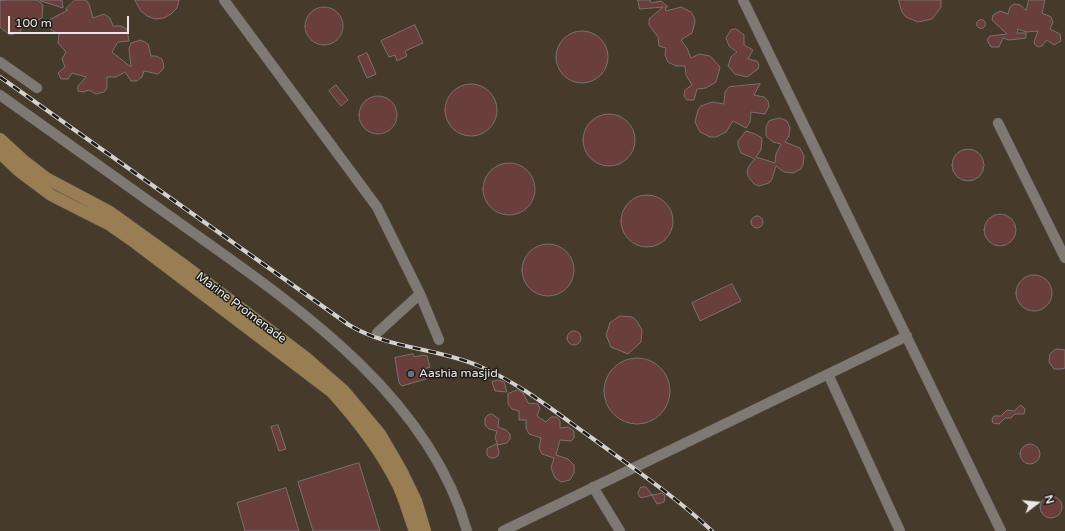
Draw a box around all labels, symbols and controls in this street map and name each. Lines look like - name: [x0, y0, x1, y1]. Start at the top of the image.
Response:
- scale bar: [10, 8, 131, 34]
- text: 100 m: [15, 16, 52, 30]
- street label: Marine Promenade: [193, 269, 289, 347]
- place label: Aashia masjid: [419, 367, 498, 381]
- marker: Aashia masjid: [406, 369, 416, 379]
- north arrow: [1017, 483, 1057, 523]
- text: N: [1042, 494, 1056, 506]

